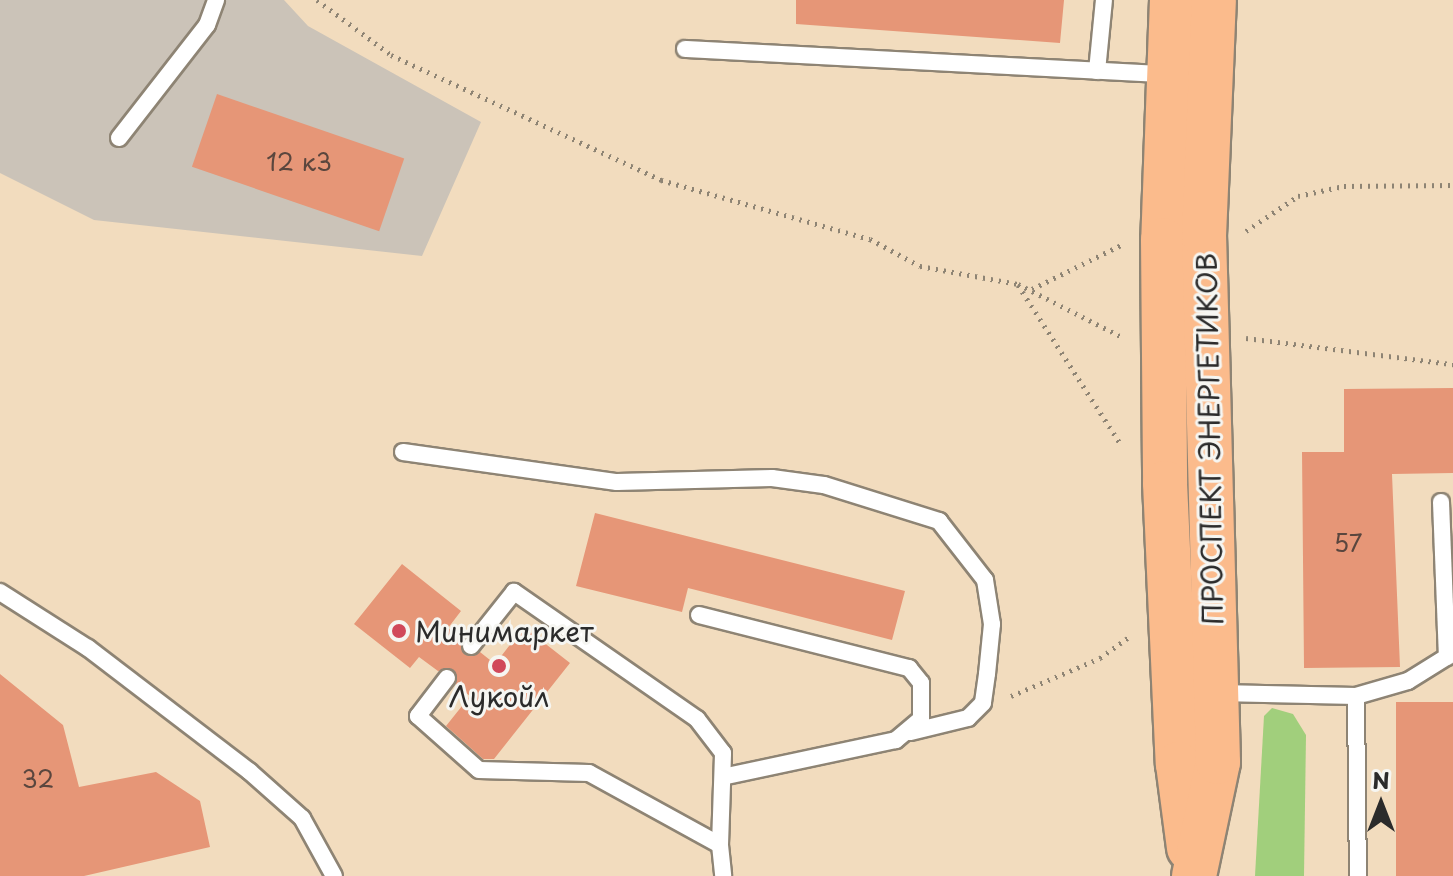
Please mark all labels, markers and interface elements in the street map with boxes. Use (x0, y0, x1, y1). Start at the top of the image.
house number: 12 к3 (266, 148, 332, 176)
street label: ПРОСПЕКТ ЭНЕРГЕТИКОВ (1189, 251, 1229, 627)
house number: 57 (1334, 529, 1362, 557)
place label: Минимаркет (415, 614, 594, 648)
marker: Минимаркет (390, 622, 408, 640)
marker: Лукойл (490, 657, 508, 675)
place label: Лукойл (449, 679, 549, 713)
text: N (1372, 763, 1390, 796)
north arrow (1341, 764, 1421, 844)
house number: 32 (22, 765, 54, 793)

